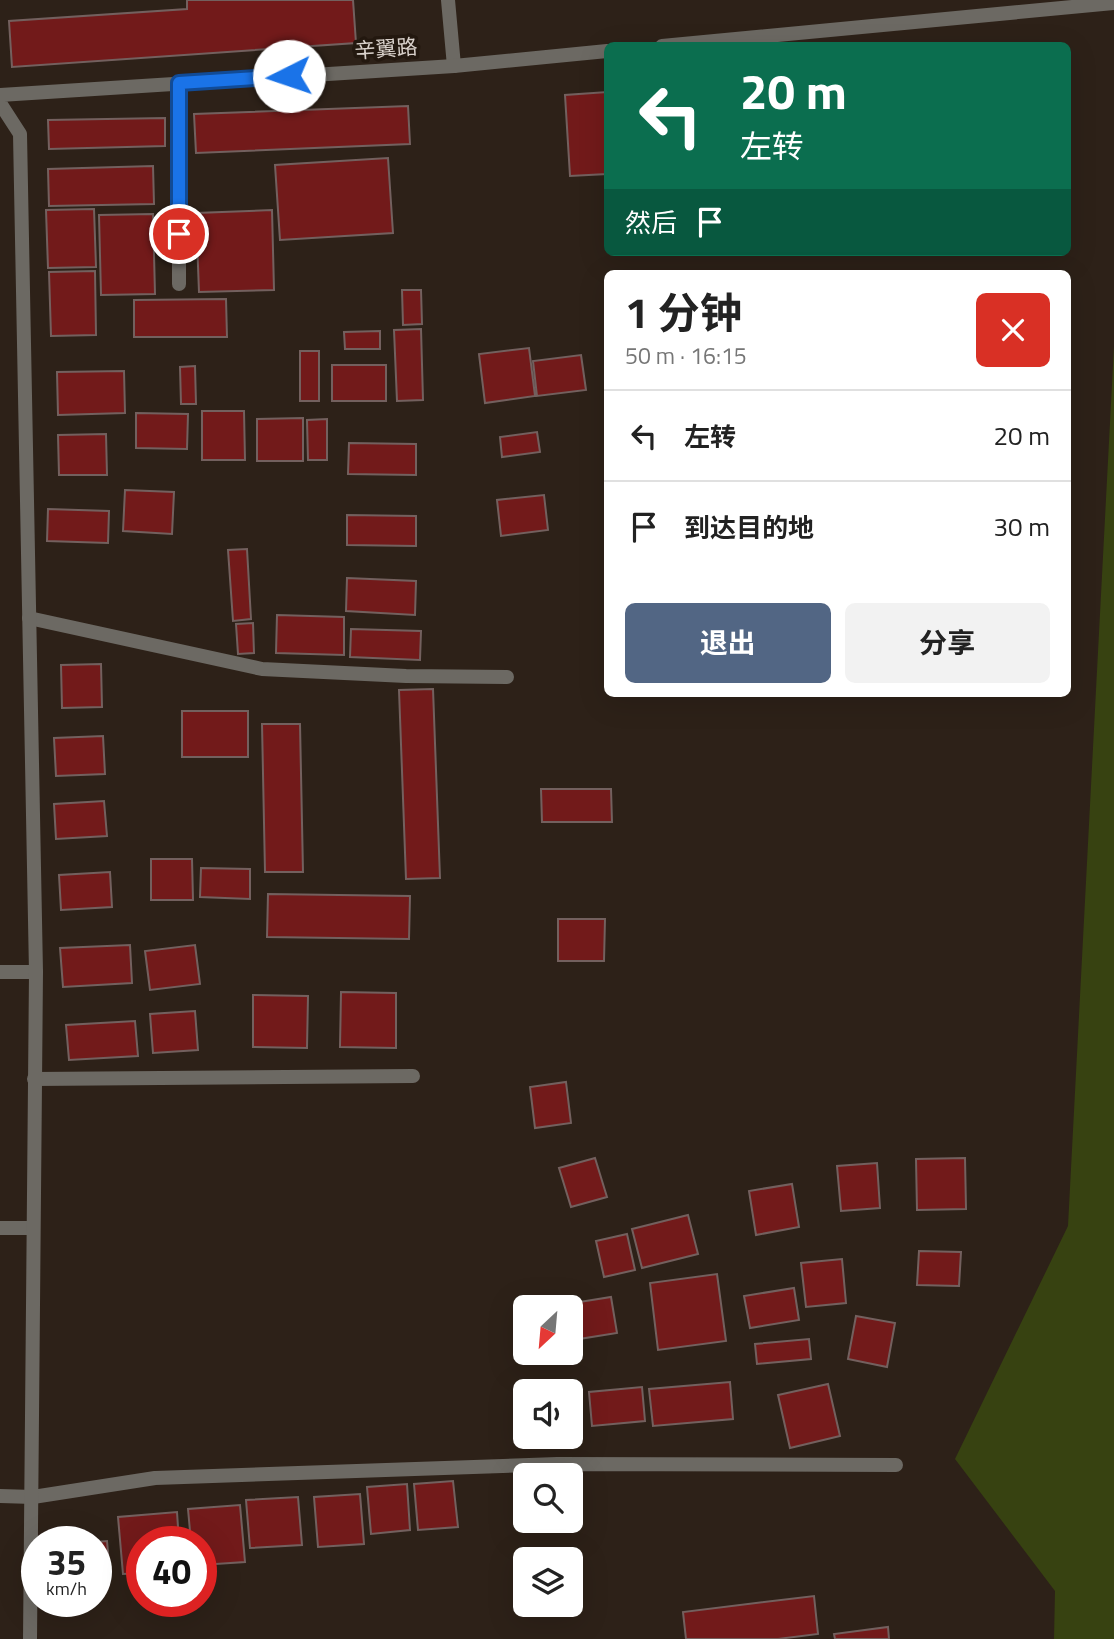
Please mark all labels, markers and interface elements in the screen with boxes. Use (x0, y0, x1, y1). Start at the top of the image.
street label: 辛翼路 (353, 30, 418, 66)
position arrow (252, 39, 326, 113)
text: 20 m (740, 53, 847, 128)
icon: left (625, 70, 716, 161)
text: 左转 (740, 122, 804, 170)
text: 然后 (625, 203, 677, 242)
icon: arrive (691, 203, 729, 241)
pin (149, 204, 209, 264)
icon: arrive (160, 215, 198, 253)
text: 1 分钟 (625, 280, 742, 344)
button: close (976, 293, 1050, 367)
text: 50 m · 16:15 (625, 338, 747, 373)
text: 20 m (993, 416, 1050, 455)
icon: left (625, 417, 663, 455)
text: 左转 (684, 417, 736, 456)
text: 30 m (993, 507, 1050, 546)
icon: arrive (625, 508, 663, 546)
text: 到达目的地 (684, 508, 814, 547)
button: 退出 (625, 603, 831, 683)
button: 分享 (845, 603, 1050, 683)
north arrow (513, 1295, 583, 1365)
map controls (513, 1295, 583, 1617)
button: sound (513, 1379, 583, 1449)
button: search (513, 1463, 583, 1533)
speed limit sign: 40 (126, 1526, 217, 1617)
text: 35 (47, 1535, 86, 1589)
button: layers (513, 1547, 583, 1617)
text: km/h (46, 1575, 87, 1602)

